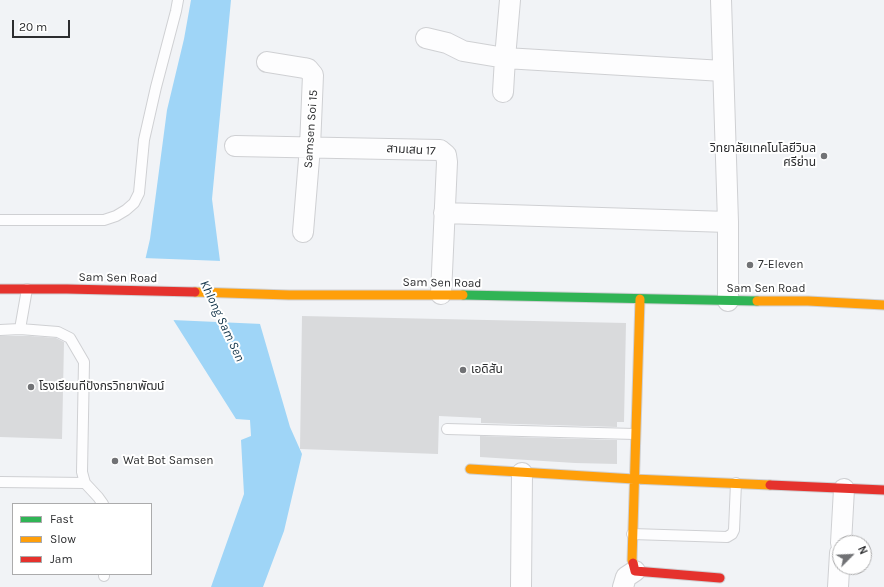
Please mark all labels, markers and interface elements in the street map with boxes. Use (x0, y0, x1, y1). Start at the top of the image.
scale bar (14, 12, 72, 38)
text: 20 m (19, 20, 47, 34)
street label: Samsen Soi 15 (301, 89, 321, 169)
street label: สามเสน 17 (386, 142, 436, 158)
place label: วิทยาลัยเทคโนโลยีวิมล ศรีย่าน (710, 142, 816, 170)
marker: วิทยาลัยเทคโนโลยีวิมล ศรีย่าน (819, 151, 829, 161)
place label: 7-Eleven (758, 258, 804, 272)
marker: 7-Eleven (745, 260, 755, 270)
street label: Sam Sen Road (78, 270, 158, 286)
street label: Sam Sen Road (402, 275, 482, 291)
water label: Khlong Sam Sen (196, 278, 248, 364)
street label: Sam Sen Road (726, 282, 806, 296)
place label: เอดิสัน (471, 363, 503, 377)
marker: เอดิสัน (458, 365, 468, 375)
place label: โรงเรียนทีปังกรวิทยาพัฒน์ (39, 380, 164, 394)
marker: โรงเรียนทีปังกรวิทยาพัฒน์ (26, 382, 36, 392)
place label: Wat Bot Samsen (123, 454, 213, 468)
marker: Wat Bot Samsen (110, 456, 120, 466)
legend (12, 503, 152, 575)
text: Fast (50, 512, 73, 526)
text: Slow (50, 532, 76, 546)
north arrow (832, 535, 872, 575)
text: N (855, 544, 870, 557)
text: Jam (50, 552, 73, 566)

